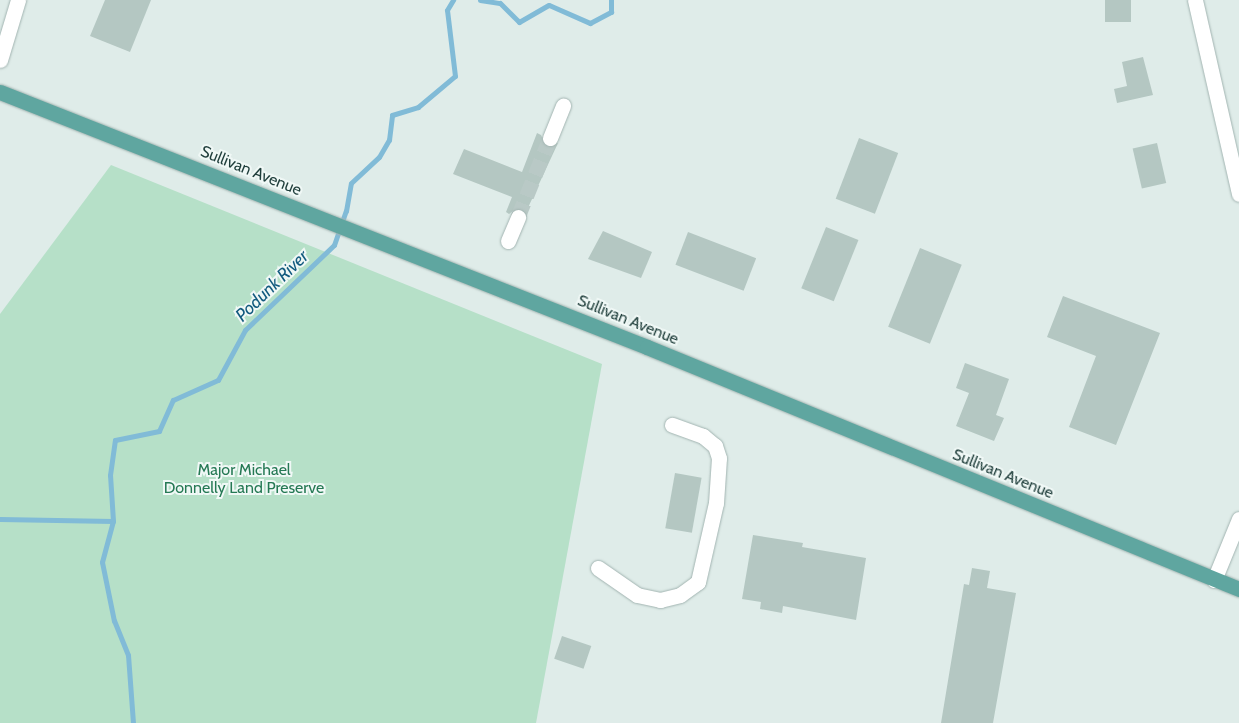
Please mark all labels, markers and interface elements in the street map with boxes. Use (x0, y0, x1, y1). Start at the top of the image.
street label: Sullivan Avenue (198, 142, 304, 200)
water label: Podunk River (231, 246, 313, 326)
street label: Sullivan Avenue (575, 291, 681, 349)
street label: Sullivan Avenue (950, 445, 1056, 503)
park label: Major Michael Donnelly Land Preserve (164, 460, 324, 498)

